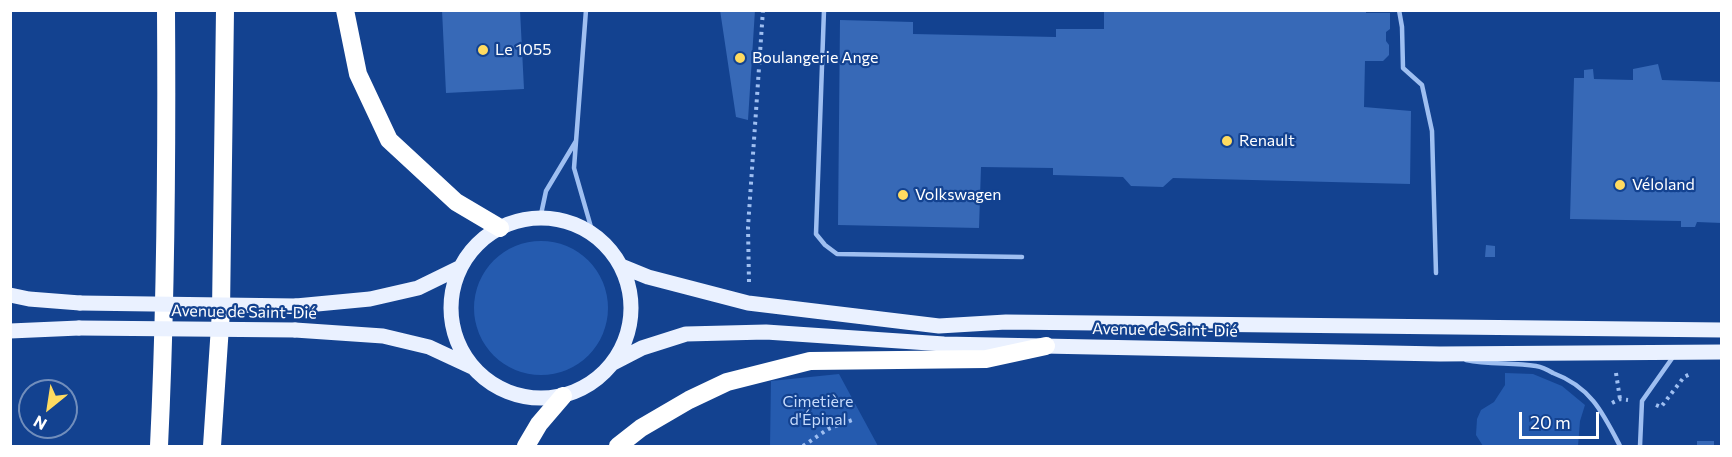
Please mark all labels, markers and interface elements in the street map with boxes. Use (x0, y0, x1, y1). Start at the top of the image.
place label: Le 1055 (495, 40, 551, 60)
marker: Le 1055 (476, 43, 490, 57)
place label: Boulangerie Ange (752, 48, 879, 68)
marker: Boulangerie Ange (733, 51, 747, 65)
place label: Renault (1239, 131, 1295, 151)
marker: Renault (1220, 134, 1234, 148)
place label: Véloland (1632, 175, 1695, 195)
marker: Véloland (1613, 178, 1627, 192)
place label: Volkswagen (915, 185, 1001, 205)
marker: Volkswagen (896, 188, 910, 202)
street label: Avenue de Saint-Dié (171, 301, 317, 323)
street label: Avenue de Saint-Dié (1092, 319, 1238, 341)
north arrow (18, 379, 78, 439)
park label: Cimetière d'Épinal (782, 392, 854, 430)
scale bar (1522, 400, 1602, 438)
text: 20 m (1530, 411, 1571, 433)
text: N (30, 412, 50, 435)

